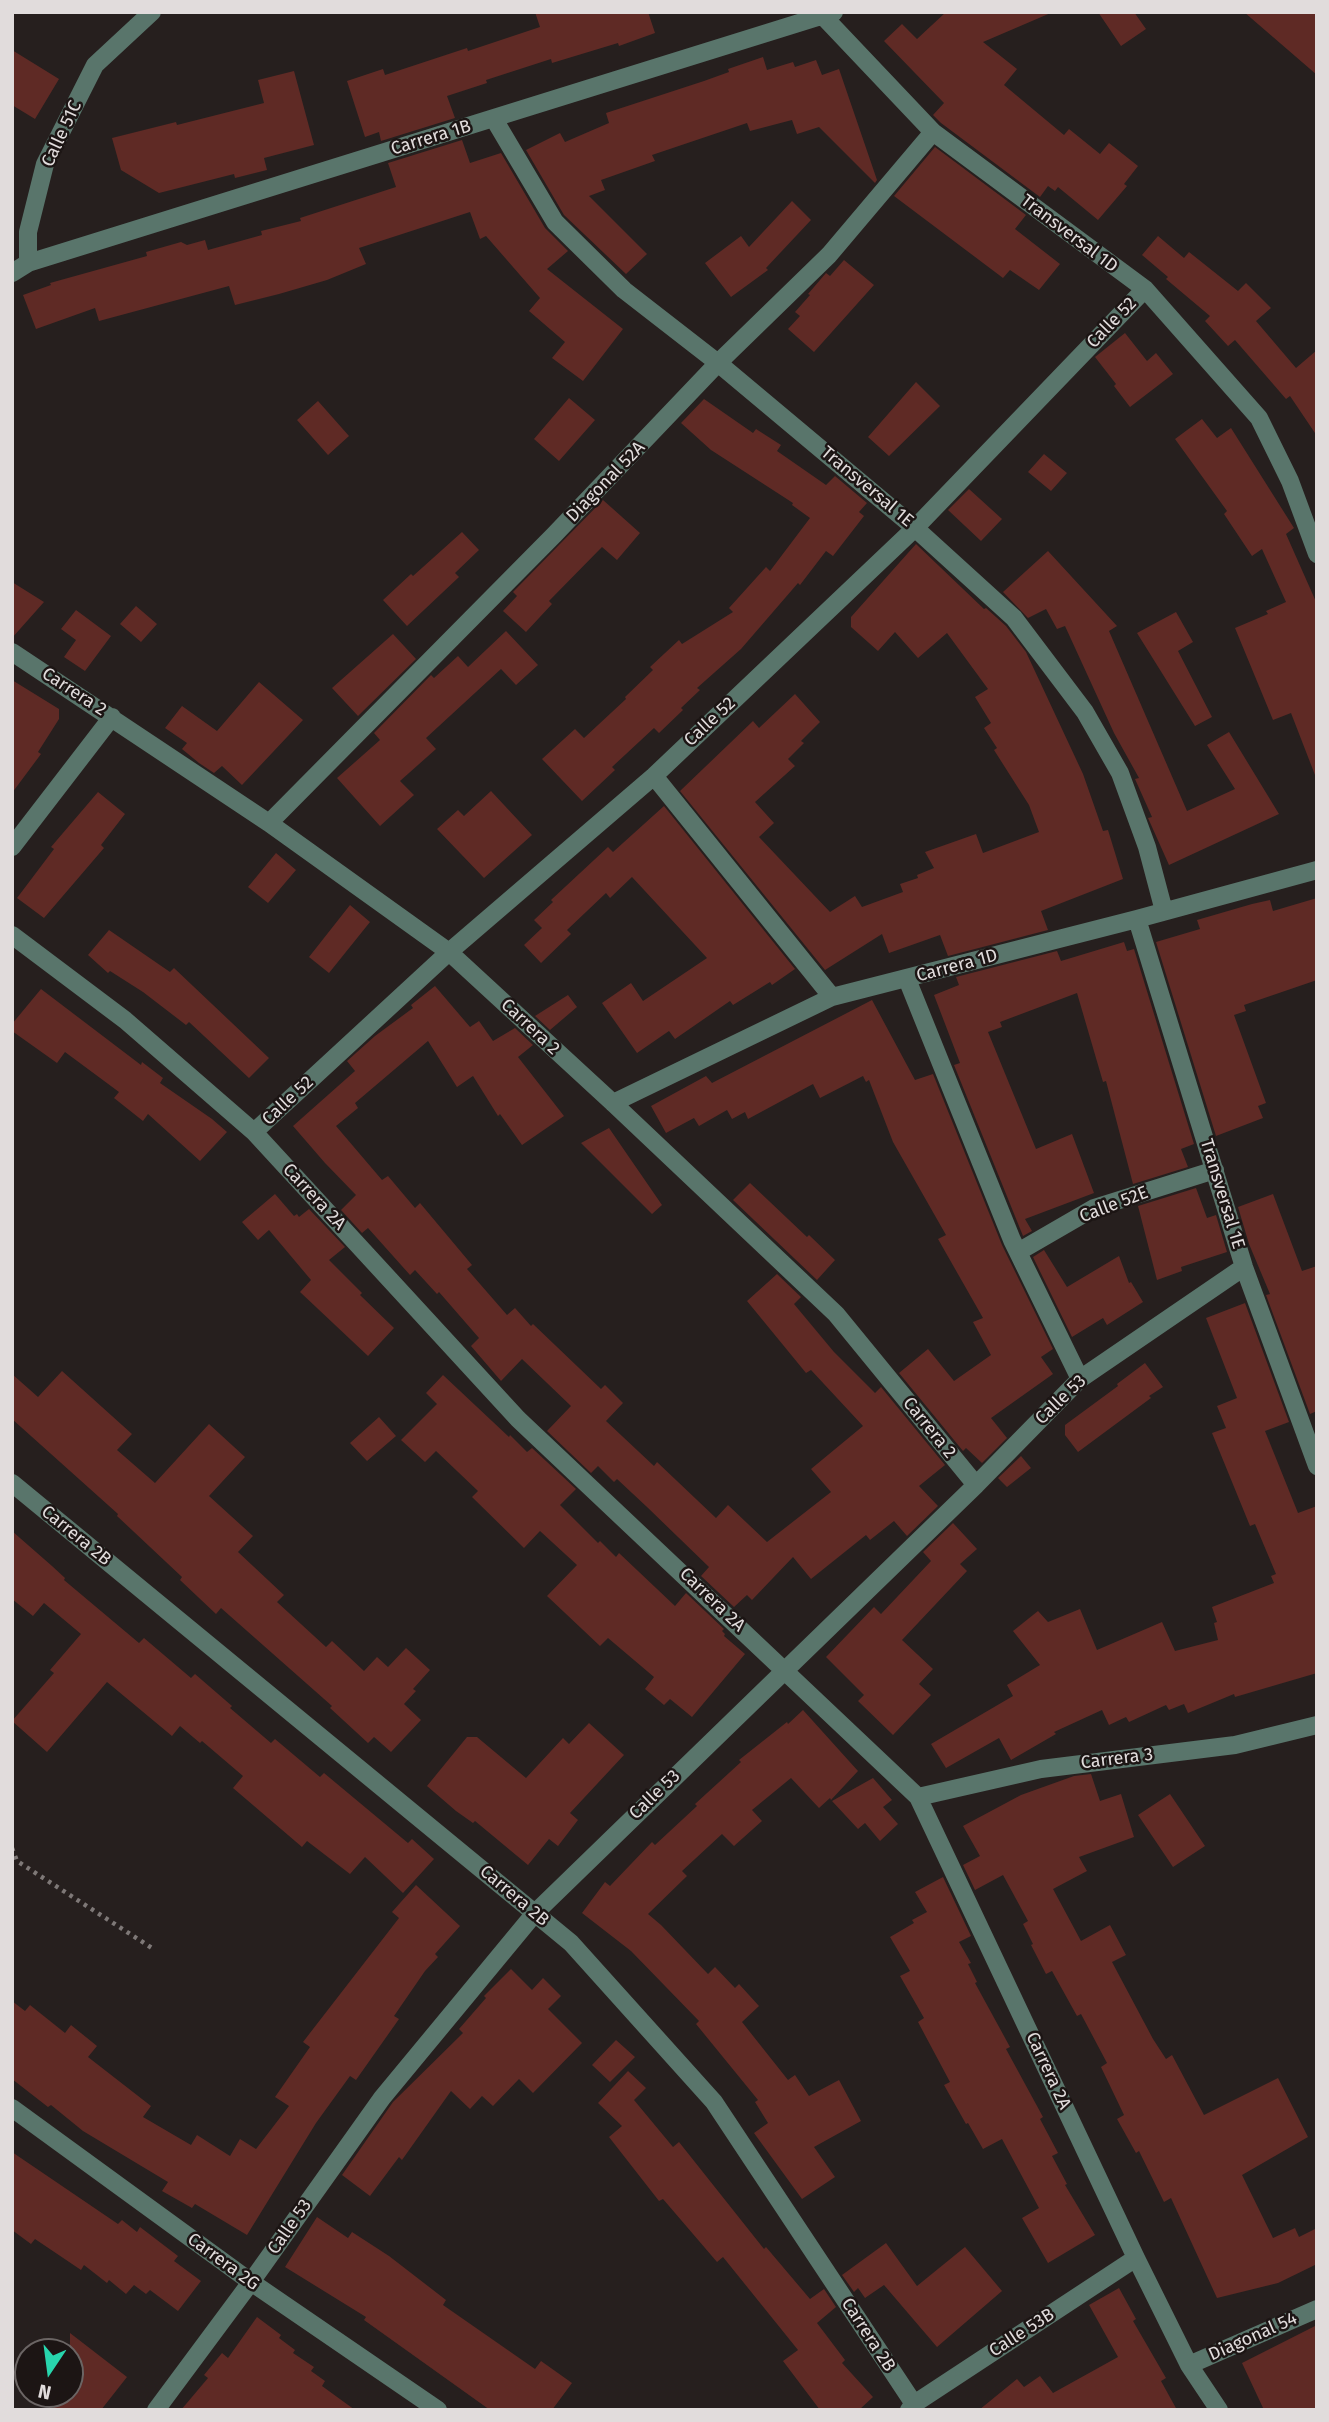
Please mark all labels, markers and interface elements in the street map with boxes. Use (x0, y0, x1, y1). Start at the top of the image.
street label: Calle 51C (37, 97, 87, 171)
street label: Carrera 1B (388, 116, 474, 160)
street label: Transversal 1D (1016, 190, 1122, 278)
street label: Calle 52 (1083, 293, 1141, 353)
street label: Diagonal 52A (562, 437, 650, 527)
street label: Transversal 1E (816, 442, 918, 532)
street label: Carrera 2 (38, 663, 110, 721)
street label: Calle 52 (680, 693, 740, 751)
street label: Carrera 1D (914, 945, 1000, 987)
street label: Carrera 2 (496, 994, 564, 1060)
street label: Calle 52 (258, 1072, 318, 1130)
street label: Transversal 1E (1195, 1136, 1249, 1252)
street label: Carrera 2A (278, 1159, 350, 1235)
street label: Calle 52E (1077, 1182, 1151, 1228)
street label: Calle 53 (1031, 1371, 1091, 1429)
street label: Carrera 2 (898, 1393, 960, 1463)
street label: Carrera 2B (37, 1501, 115, 1571)
street label: Carrera 2A (675, 1563, 749, 1637)
street label: Carrera 3 (1080, 1744, 1154, 1774)
street label: Calle 53 (625, 1766, 685, 1824)
street label: Carrera 2B (475, 1861, 553, 1931)
street label: Carrera 2A (1021, 2029, 1075, 2113)
street label: Calle 53 (263, 2195, 317, 2259)
street label: Carrera 2G (183, 2229, 263, 2295)
street label: Carrera 2B (836, 2294, 900, 2376)
street label: Calle 53B (985, 2304, 1059, 2362)
street label: Diagonal 54 (1205, 2308, 1301, 2366)
north arrow (14, 2338, 84, 2408)
text: N (36, 2379, 53, 2405)

